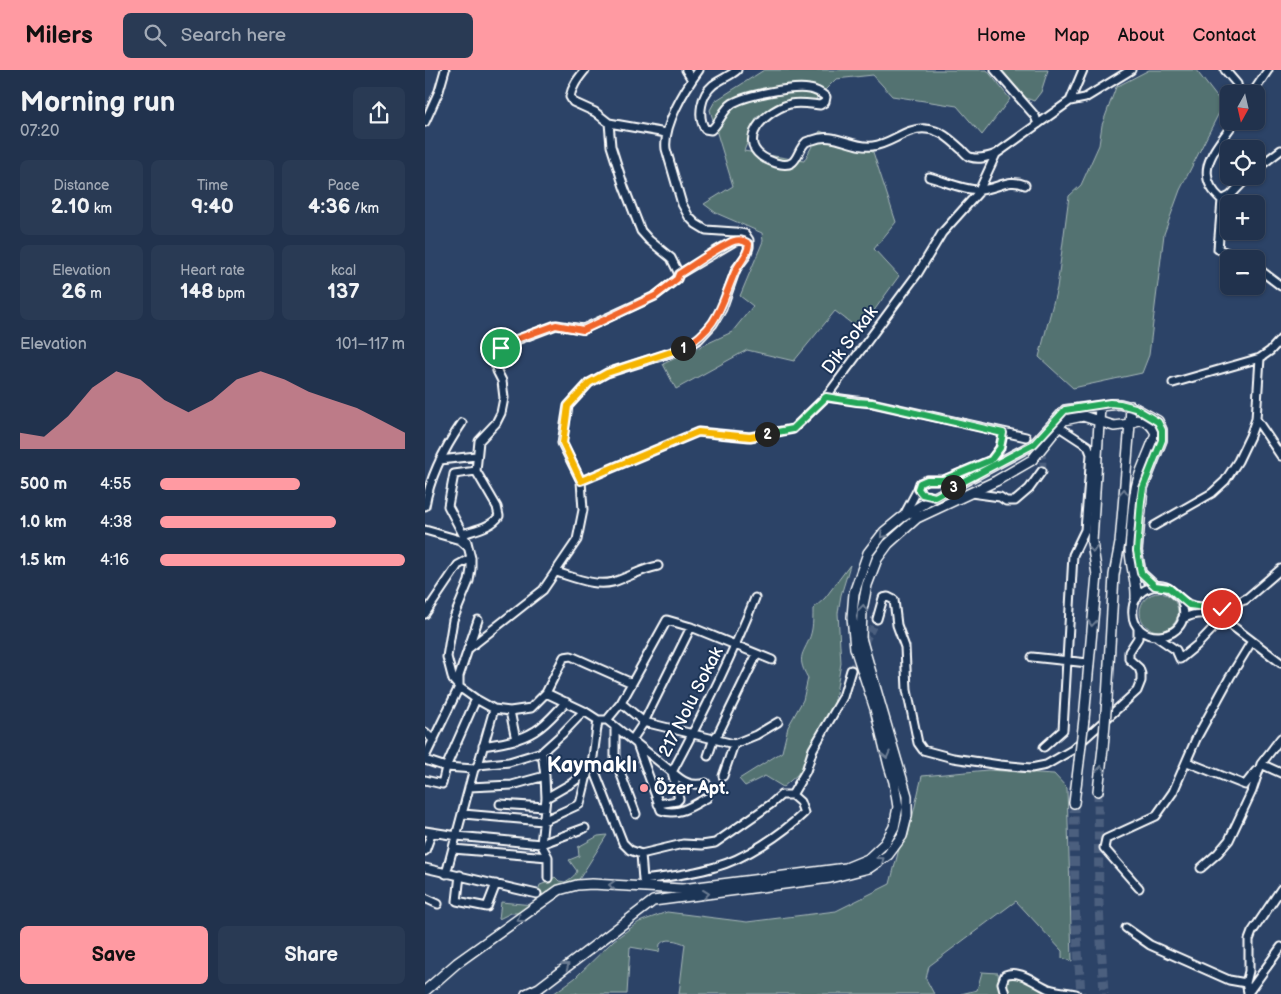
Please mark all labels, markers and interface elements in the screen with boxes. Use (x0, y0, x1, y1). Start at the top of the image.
search box (123, 13, 473, 58)
text: Milers (25, 21, 93, 50)
icon: search (141, 21, 169, 49)
text: Search here (181, 24, 286, 47)
text: Home (977, 25, 1026, 46)
text: Map (1054, 25, 1090, 46)
text: About (1118, 25, 1165, 46)
text: Contact (1193, 25, 1256, 46)
north arrow (1220, 85, 1265, 130)
map controls (1220, 85, 1265, 295)
text: Morning run (20, 86, 175, 119)
button: share (353, 87, 405, 139)
text: 07:20 (20, 122, 59, 141)
button: locate (1220, 140, 1265, 185)
text: Distance (54, 177, 109, 194)
text: Time (197, 177, 228, 194)
text: Pace (328, 177, 359, 194)
text: 2.10 (51, 194, 90, 219)
text: 9:40 (191, 194, 234, 219)
text: 4:36 (308, 194, 350, 219)
button: + (1220, 195, 1265, 240)
text: km (90, 200, 112, 217)
text: /km (350, 200, 379, 217)
button: − (1220, 250, 1265, 295)
text: Elevation (52, 262, 111, 279)
text: Heart rate (180, 262, 245, 279)
text: kcal (331, 262, 356, 279)
text: 26 (61, 279, 86, 304)
text: 148 (180, 279, 214, 304)
text: 137 (327, 279, 360, 304)
text: m (86, 285, 102, 302)
text: bpm (214, 285, 245, 302)
street label: Dik Sokak (818, 302, 882, 378)
pin (480, 327, 522, 369)
icon: arrive (487, 334, 515, 362)
text: Elevation (20, 335, 87, 354)
text: 101–117 m (336, 335, 405, 354)
pin: 1 (671, 336, 695, 360)
text: 1 (681, 340, 686, 357)
pin: 2 (755, 422, 779, 446)
text: 2 (763, 426, 772, 443)
pin: 3 (941, 474, 965, 500)
text: 500 m (20, 475, 67, 494)
text: 4:55 (100, 475, 131, 494)
text: 3 (949, 479, 958, 496)
one-way arrow (1119, 488, 1130, 496)
text: 1.0 km (20, 513, 67, 532)
text: 4:38 (100, 513, 132, 532)
one-way arrow (880, 529, 889, 538)
one-way arrow (1088, 545, 1099, 553)
text: 1.5 km (20, 551, 66, 570)
text: 4:16 (100, 551, 129, 570)
pin (1201, 588, 1243, 630)
icon: check (1208, 595, 1236, 623)
one-way arrow (857, 603, 868, 611)
one-way arrow (1087, 620, 1098, 628)
street label: 217 Nolu Sokak (654, 643, 728, 761)
one-way arrow (880, 750, 891, 759)
district label: Kaymaklı (547, 752, 637, 779)
one-way arrow (1095, 765, 1106, 773)
place label: Özer Apt. (654, 777, 729, 799)
marker: Özer Apt. (638, 782, 650, 794)
one-way arrow (875, 857, 885, 866)
one-way arrow (607, 879, 615, 890)
one-way arrow (702, 889, 710, 900)
one-way arrow (516, 913, 525, 922)
button: Save (20, 926, 208, 984)
button: Share (218, 926, 405, 984)
one-way arrow (560, 964, 569, 972)

